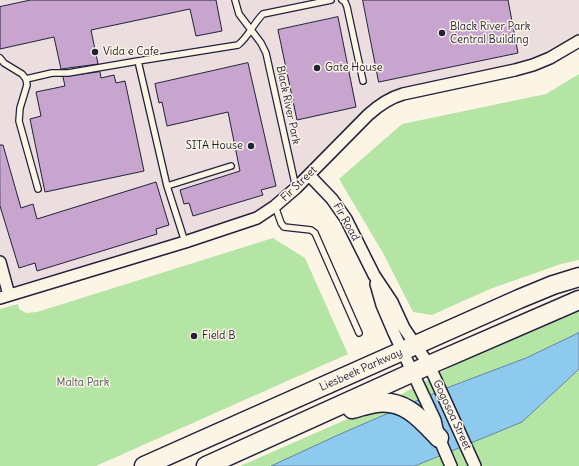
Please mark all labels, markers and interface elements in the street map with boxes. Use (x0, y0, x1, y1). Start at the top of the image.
place label: Black River Park Central Building (450, 20, 530, 46)
marker: Black River Park Central Building (437, 28, 447, 38)
place label: Vida e Cafe (103, 45, 159, 59)
marker: Vida e Cafe (90, 47, 100, 57)
place label: Gate House (325, 61, 383, 75)
marker: Gate House (312, 63, 322, 73)
street label: Black River Park (273, 64, 303, 146)
place label: SITA House (186, 139, 243, 153)
marker: SITA House (246, 141, 256, 151)
street label: Fir Street (278, 164, 320, 204)
street label: Fir Road (330, 201, 362, 243)
place label: Field B (202, 329, 235, 343)
marker: Field B (189, 331, 199, 341)
street label: Liesbeek Parkway (317, 346, 405, 394)
park label: Malta Park (57, 376, 109, 390)
street label: Gogosoa Street (430, 378, 474, 452)

